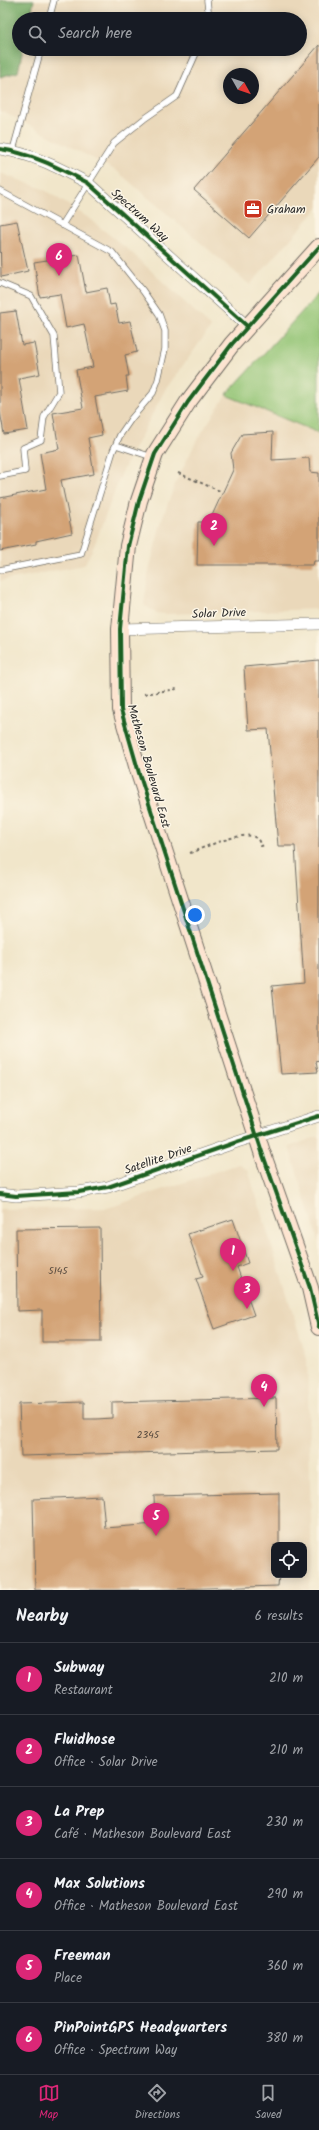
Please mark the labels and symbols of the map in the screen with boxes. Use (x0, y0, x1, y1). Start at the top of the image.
north arrow (223, 68, 259, 104)
street label: Spectrum Way (106, 184, 173, 247)
office icon: Graham (242, 198, 264, 220)
place label: Graham (267, 200, 306, 219)
pin: 6 (46, 243, 72, 276)
pin: 2 (201, 513, 227, 546)
street label: Solar Drive (192, 603, 247, 624)
street label: Matheson Boulevard East (122, 702, 175, 831)
your location (185, 905, 205, 925)
street label: Satellite Drive (122, 1139, 195, 1180)
pin: 1 (220, 1238, 246, 1271)
house number: 5145 (48, 1263, 68, 1279)
pin: 3 (234, 1276, 260, 1309)
pin: 4 (251, 1374, 277, 1407)
house number: 2345 (137, 1427, 160, 1443)
pin: 5 (143, 1503, 169, 1536)

